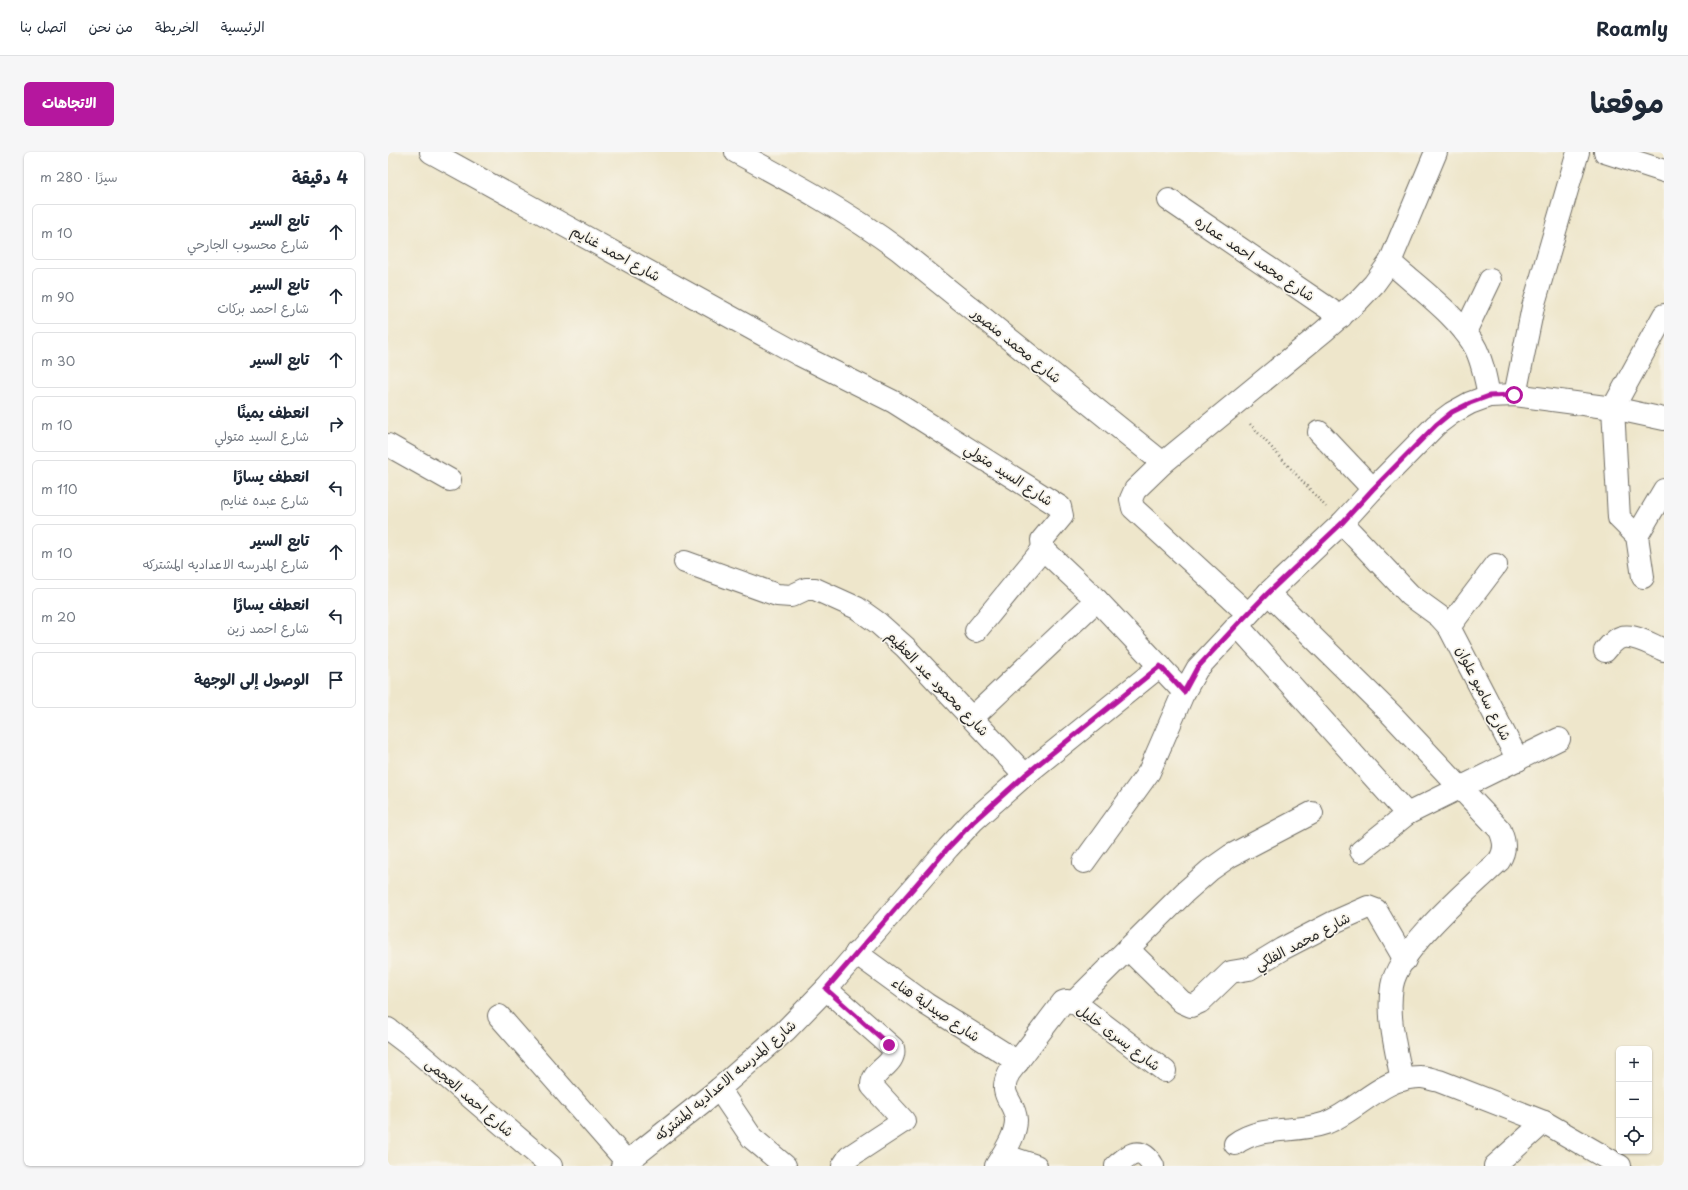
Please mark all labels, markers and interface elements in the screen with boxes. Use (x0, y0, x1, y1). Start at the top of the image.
text: Roamly (1596, 14, 1668, 42)
text: اتصل بنا (20, 16, 66, 37)
text: من نحن (88, 16, 133, 37)
text: الخريطة (155, 16, 199, 37)
text: الرئيسية (221, 16, 265, 37)
text: موقعنا (1590, 80, 1664, 123)
button: الاتجاهات (24, 82, 114, 126)
text: 4 دقيقة (292, 164, 348, 190)
text: سيرًا · 280 m (40, 167, 118, 186)
text: تابع السير (251, 208, 309, 231)
street label: شارع محمد احمد عماره (1191, 210, 1319, 306)
street label: شارع احمد غنايم (567, 220, 664, 287)
icon: ahead (325, 221, 347, 243)
text: 10 m (41, 223, 72, 242)
text: شارع محسوب الجارحي (187, 234, 309, 253)
text: تابع السير (251, 272, 309, 295)
icon: ahead (325, 285, 347, 307)
text: 90 m (41, 287, 74, 306)
text: شارع احمد بركات (217, 298, 309, 317)
street label: شارع محمد منصور (967, 302, 1066, 388)
text: تابع السير (251, 347, 309, 370)
icon: ahead (325, 349, 347, 371)
text: 30 m (41, 351, 75, 370)
route start (1505, 386, 1523, 404)
text: انعطف يمينًا (237, 400, 309, 423)
icon: right (325, 413, 347, 435)
text: 10 m (41, 415, 72, 434)
text: شارع السيد متولي (214, 426, 309, 445)
street label: شارع السيد متولي (959, 437, 1057, 513)
text: انعطف يسارًا (233, 464, 309, 487)
icon: left (325, 477, 347, 499)
text: 110 m (41, 479, 77, 498)
text: شارع عبده غنايم (220, 490, 309, 509)
text: تابع السير (251, 528, 309, 551)
icon: ahead (325, 541, 347, 563)
text: 10 m (41, 543, 72, 562)
text: شارع المدرسه الاعداديه المشتركه (143, 554, 309, 573)
text: انعطف يسارًا (233, 592, 309, 615)
icon: left (325, 605, 347, 627)
text: 20 m (41, 607, 76, 626)
text: شارع احمد زين (227, 618, 309, 637)
street label: شارع محمود عبد العظيم (881, 625, 994, 741)
street label: شارع سامبو علوان (1451, 642, 1517, 744)
text: الوصول إلى الوجهة (194, 667, 309, 690)
icon: arrive (325, 669, 347, 691)
street label: شارع محمد الفلكي (1250, 907, 1355, 978)
street label: شارع صيدلية هناء (888, 972, 984, 1046)
street label: شارع يسرى خليل (1073, 999, 1165, 1075)
street label: شارع المدرسه الاعداديه المشتركه (650, 1014, 800, 1146)
route end (880, 1036, 898, 1054)
map controls (1616, 1046, 1652, 1154)
button: + (1616, 1046, 1652, 1082)
street label: شارع احمد العجمى (421, 1053, 519, 1141)
button: − (1616, 1082, 1652, 1118)
button: locate (1616, 1118, 1652, 1154)

